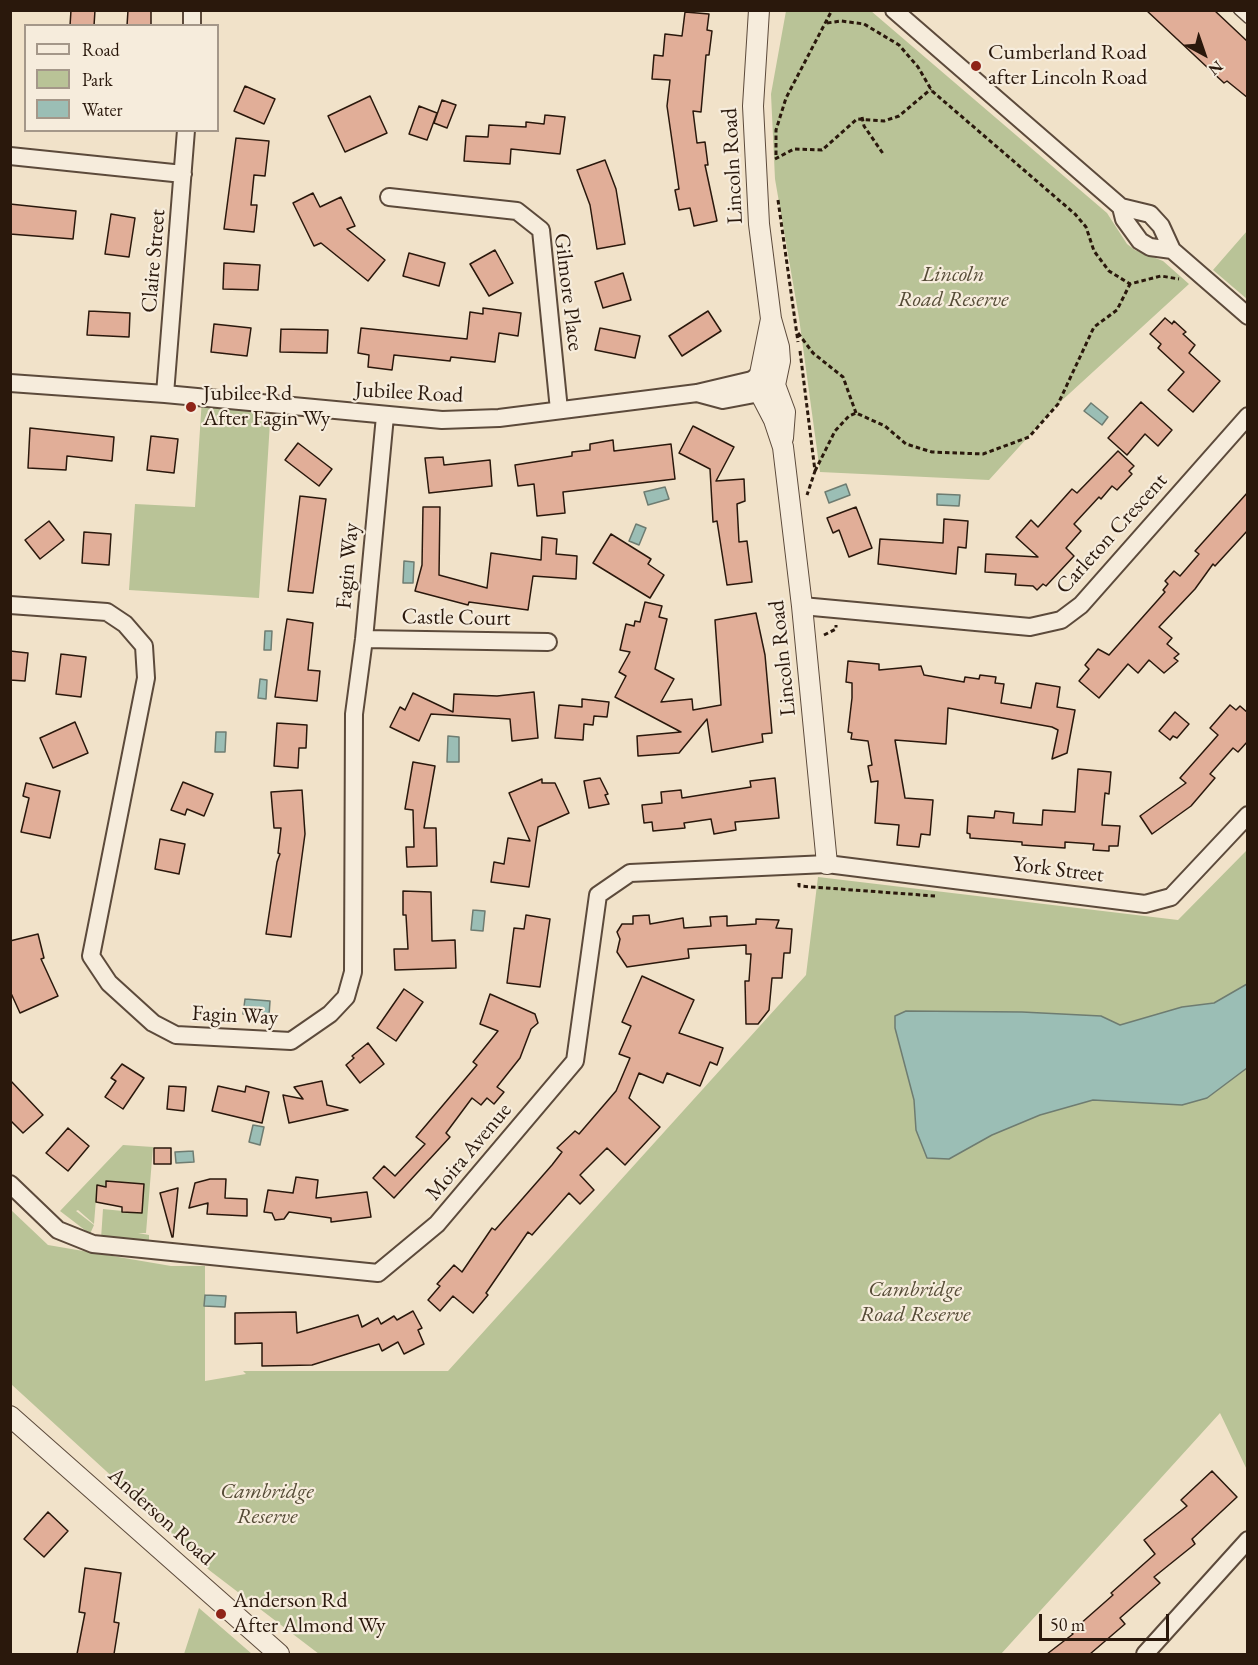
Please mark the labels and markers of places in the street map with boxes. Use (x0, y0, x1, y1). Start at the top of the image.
place label: Cumberland Road after Lincoln Road (988, 40, 1147, 92)
marker: Cumberland Road after Lincoln Road (969, 59, 983, 73)
place label: Jubilee Rd After Fagin Wy (203, 381, 330, 433)
marker: Jubilee Rd After Fagin Wy (184, 400, 198, 414)
place label: Anderson Rd After Almond Wy (233, 1588, 386, 1640)
marker: Anderson Rd After Almond Wy (214, 1607, 228, 1621)

